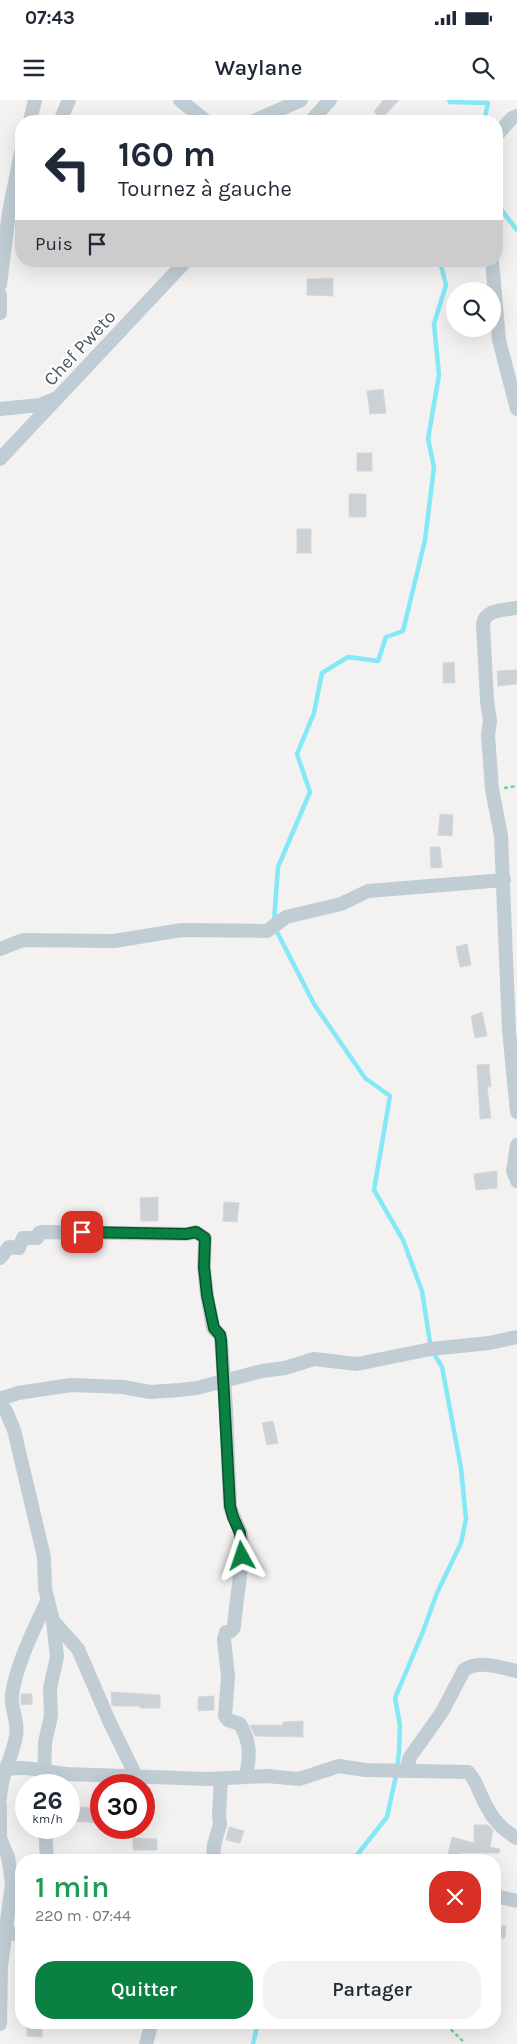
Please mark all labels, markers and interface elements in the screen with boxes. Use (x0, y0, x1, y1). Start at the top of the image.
text: 07:43 (25, 7, 75, 29)
icon: menu (20, 54, 48, 82)
icon: search (469, 54, 497, 82)
text: Waylane (215, 55, 302, 81)
text: 160 m (118, 134, 216, 175)
icon: left (35, 135, 100, 200)
text: Tournez à gauche (118, 176, 292, 202)
icon: arrive (83, 230, 111, 258)
text: Puis (35, 233, 73, 255)
map controls (446, 282, 501, 337)
button: search (446, 282, 501, 337)
street label: Chef Pweto (39, 306, 121, 390)
pin (61, 1211, 103, 1253)
icon: arrive (68, 1218, 96, 1246)
position arrow (215, 1529, 267, 1581)
speed limit sign: 30 (90, 1774, 155, 1839)
text: 26 (32, 1786, 63, 1815)
text: km/h (32, 1812, 63, 1826)
text: 1 min (35, 1869, 109, 1905)
button: close (429, 1871, 481, 1923)
text: 220 m · 07:44 (35, 1906, 131, 1925)
button: Quitter (35, 1961, 253, 2019)
button: Partager (263, 1961, 481, 2019)

